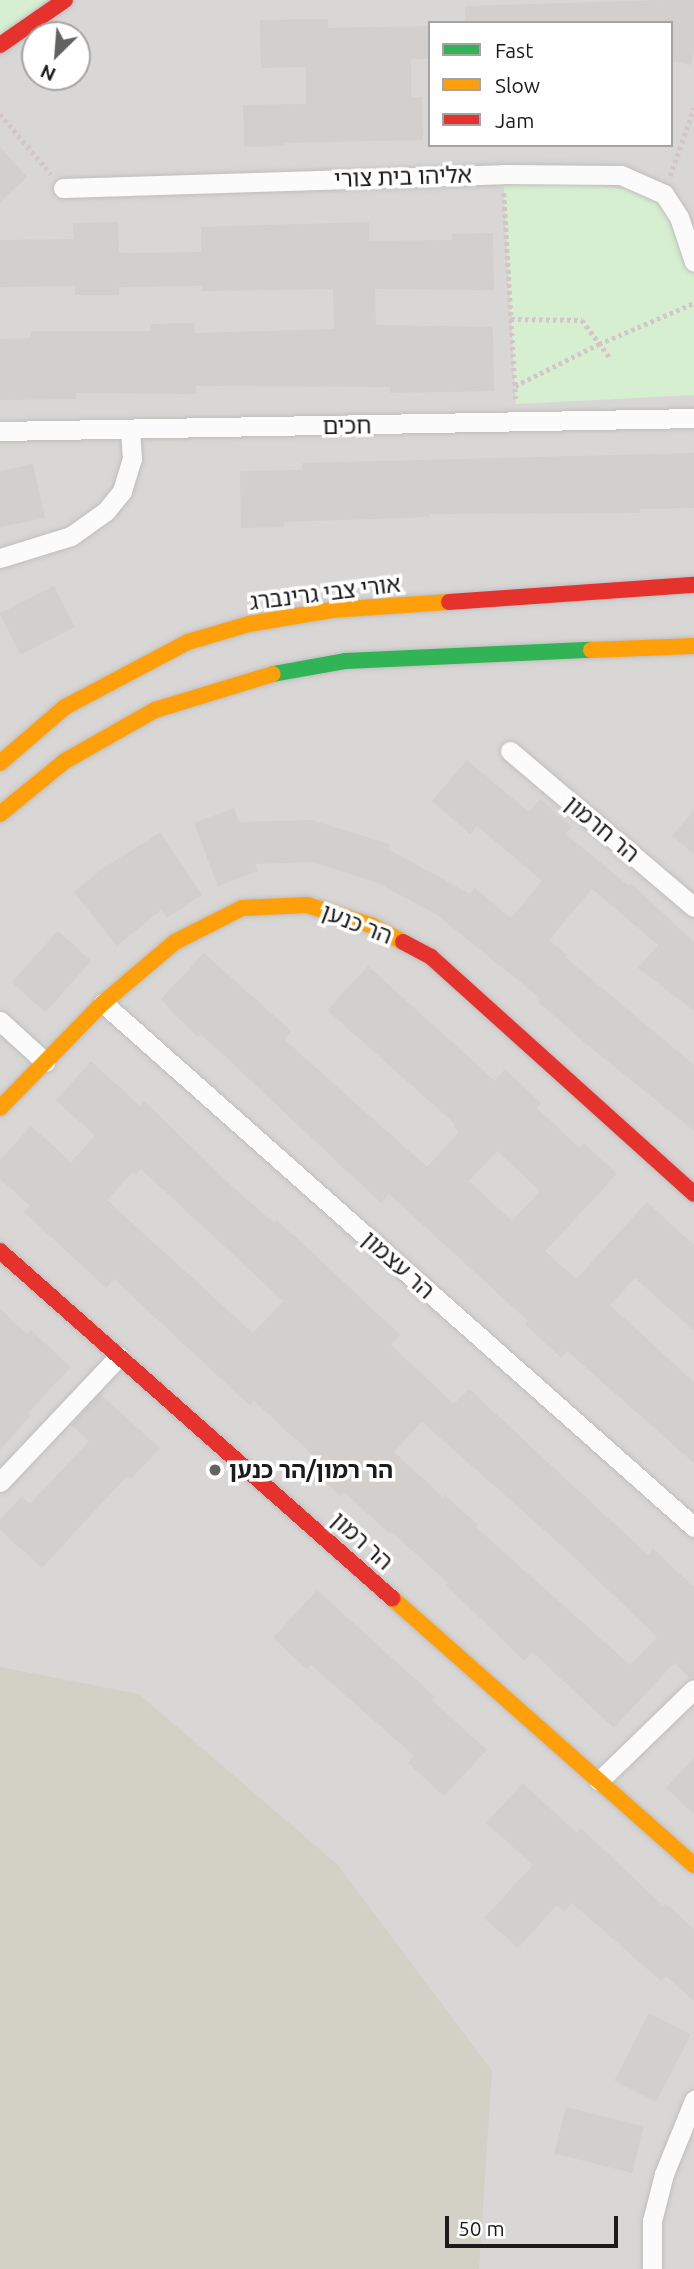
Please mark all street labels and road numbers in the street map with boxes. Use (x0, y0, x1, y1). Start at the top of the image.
street label: אליהו בית צורי (334, 161, 472, 193)
street label: חכים (322, 412, 372, 440)
street label: אורי צבי גרינברג (248, 570, 402, 616)
street label: הר חרמון (559, 790, 645, 868)
street label: הר כנען (318, 898, 396, 950)
street label: הר עצמון (356, 1225, 440, 1305)
street label: הר רמון (326, 1506, 398, 1576)

